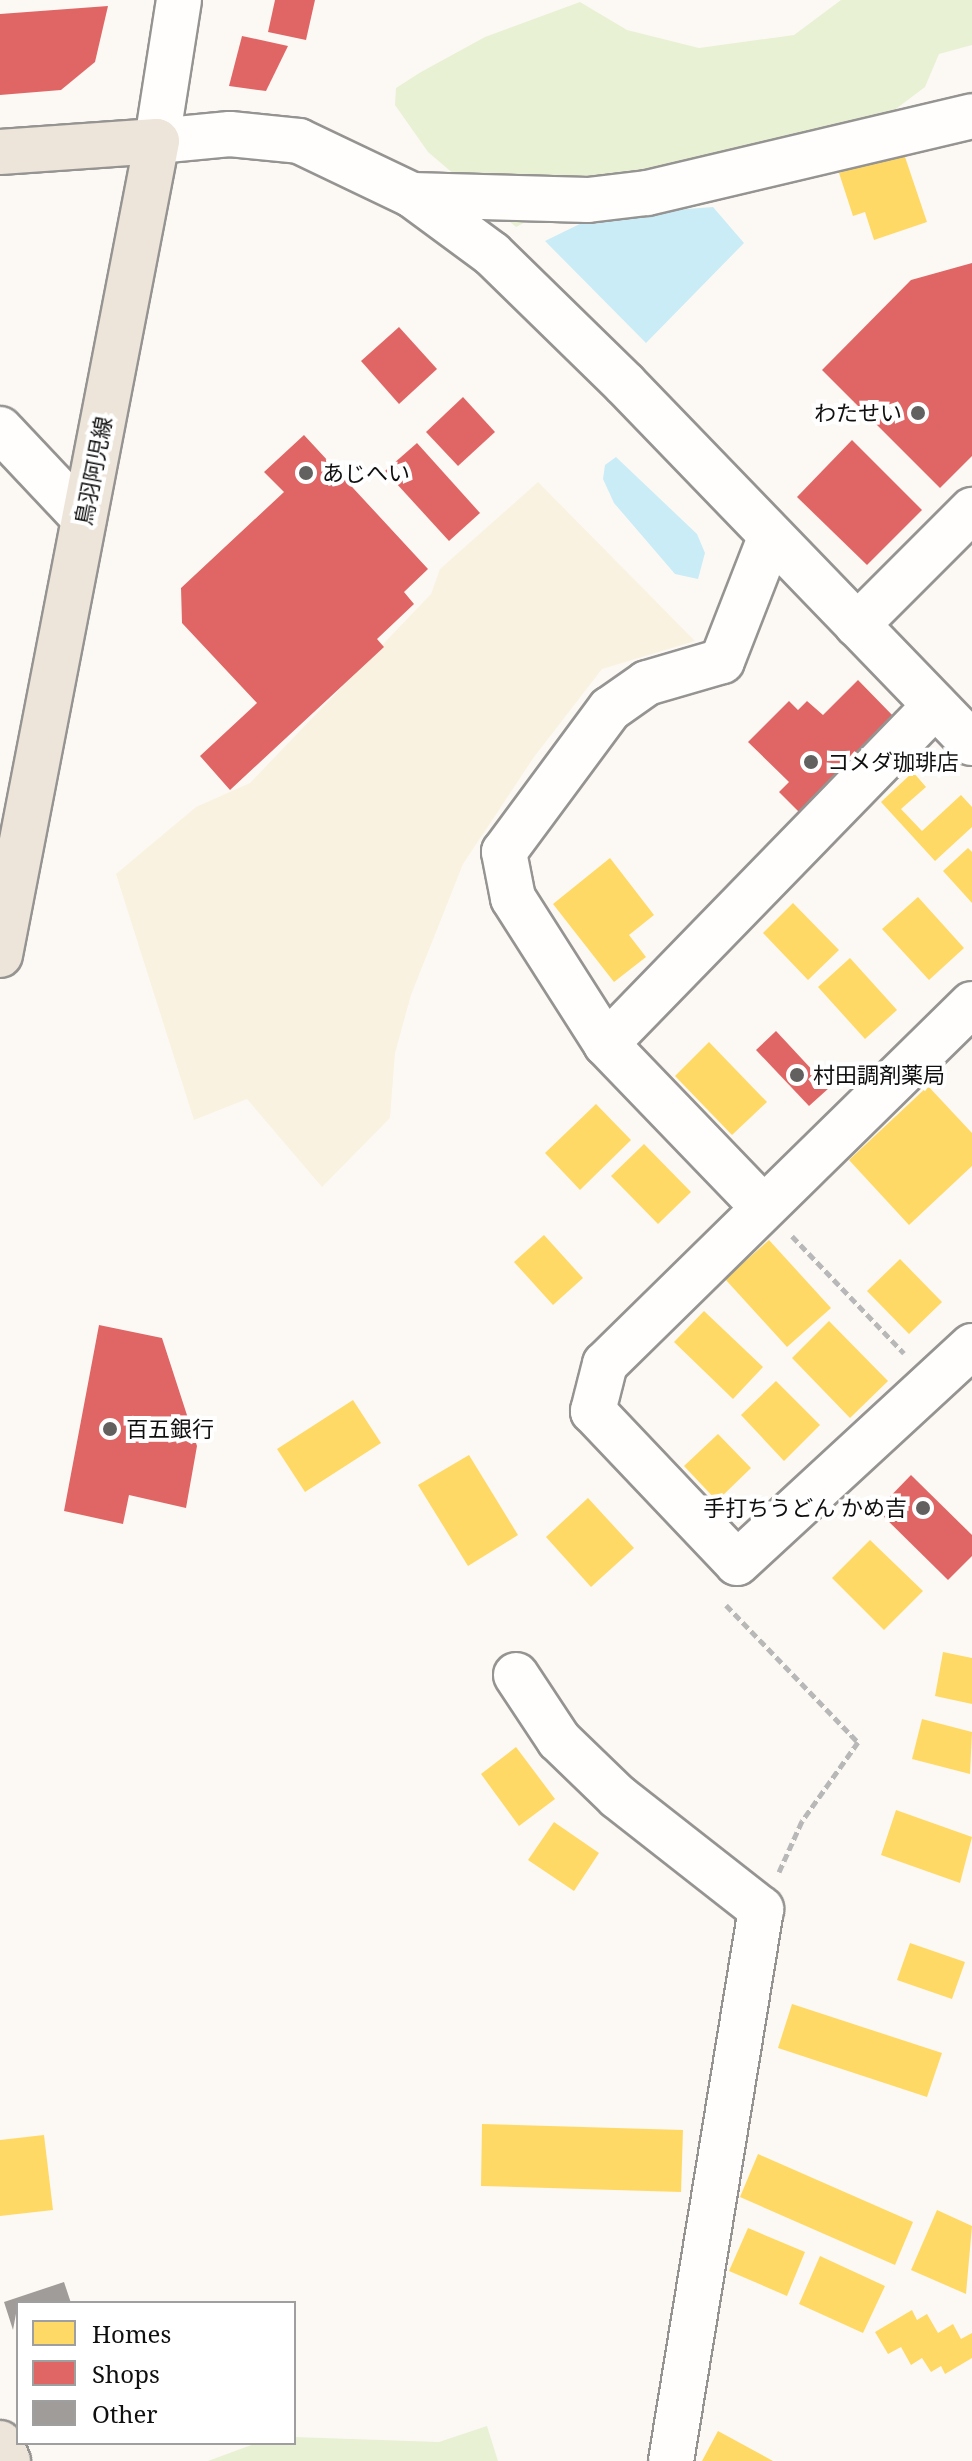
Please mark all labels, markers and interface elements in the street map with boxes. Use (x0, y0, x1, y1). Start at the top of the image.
place label: わたせい (814, 400, 902, 426)
marker: わたせい (909, 404, 927, 422)
street label: 鳥羽阿児線 (70, 414, 116, 528)
place label: あじへい (322, 460, 410, 486)
marker: あじへい (297, 464, 315, 482)
place label: コメダ珈琲店 (827, 749, 959, 775)
marker: コメダ珈琲店 (802, 753, 820, 771)
place label: 村田調剤薬局 (813, 1062, 945, 1088)
marker: 村田調剤薬局 (788, 1066, 806, 1084)
place label: 百五銀行 (126, 1416, 214, 1442)
marker: 百五銀行 (101, 1420, 119, 1438)
place label: 手打ちうどん かめ吉 (703, 1495, 907, 1521)
marker: 手打ちうどん かめ吉 (914, 1499, 932, 1517)
legend (16, 2301, 296, 2445)
text: Homes (92, 2317, 171, 2350)
text: Shops (92, 2357, 160, 2390)
text: Other (92, 2397, 158, 2430)

